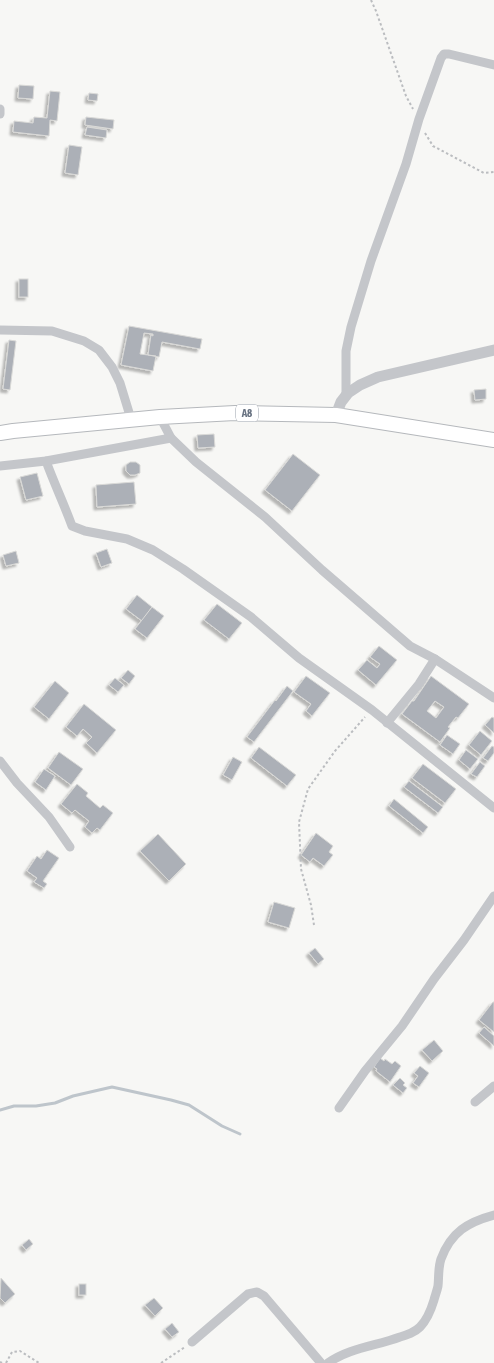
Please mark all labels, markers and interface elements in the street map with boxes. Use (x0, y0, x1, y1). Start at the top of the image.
road number: A8 (236, 404, 258, 422)

